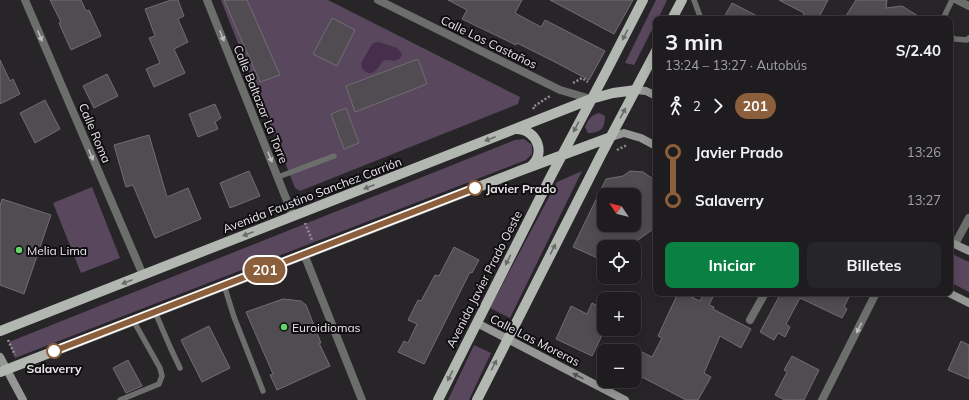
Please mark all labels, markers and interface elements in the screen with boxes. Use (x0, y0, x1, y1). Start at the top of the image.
street label: Calle Los Castaños (438, 12, 540, 72)
text: 3 min (665, 28, 723, 56)
one-way arrow (622, 29, 628, 40)
one-way arrow (37, 30, 43, 41)
one-way arrow (219, 31, 225, 43)
text: S/2.40 (896, 41, 941, 60)
street label: Calle Baltazar La Torre (230, 43, 292, 165)
text: 13:24 – 13:27 · Autobús (665, 57, 807, 73)
icon: walk (665, 95, 687, 117)
icon: forward (707, 95, 729, 117)
text: 201 (743, 97, 768, 115)
text: 2 (693, 98, 701, 114)
street label: Calle Roma (76, 101, 114, 165)
one-way arrow (620, 108, 627, 119)
one-way arrow (573, 121, 580, 133)
one-way arrow (484, 136, 495, 142)
text: Javier Prado (695, 143, 783, 162)
text: 13:26 (907, 144, 941, 160)
one-way arrow (89, 150, 95, 162)
one-way arrow (267, 152, 273, 164)
street label: Avenida Faustino Sanchez Carrión (220, 154, 404, 236)
marker: Javier Prado (467, 180, 483, 196)
place label: Javier Prado (486, 181, 556, 196)
one-way arrow (362, 184, 374, 190)
north arrow (597, 188, 641, 232)
map controls (597, 188, 641, 388)
text: Salaverry (695, 191, 764, 210)
text: 13:27 (907, 192, 941, 208)
street label: Avenida Javier Prado Oeste (443, 208, 525, 350)
one-way arrow (242, 231, 253, 237)
button: locate (597, 240, 641, 284)
button: Iniciar (665, 242, 799, 288)
button: Billetes (807, 242, 941, 288)
place label: Melia Lima (27, 243, 87, 258)
one-way arrow (550, 243, 556, 255)
marker: Melia Lima (14, 245, 24, 255)
one-way arrow (505, 255, 512, 266)
line badge: 201 (242, 257, 288, 283)
text: 201 (252, 261, 278, 279)
one-way arrow (120, 279, 132, 285)
button: + (597, 292, 641, 336)
street label: Calle Las Moreras (488, 311, 582, 369)
place label: Euroidiomas (292, 320, 361, 335)
marker: Euroidiomas (279, 322, 289, 332)
one-way arrow (855, 322, 862, 334)
marker: Salaverry (46, 343, 62, 359)
button: − (597, 344, 641, 388)
one-way arrow (491, 359, 498, 371)
place label: Salaverry (27, 361, 82, 376)
one-way arrow (447, 371, 453, 382)
one-way arrow (573, 372, 584, 379)

